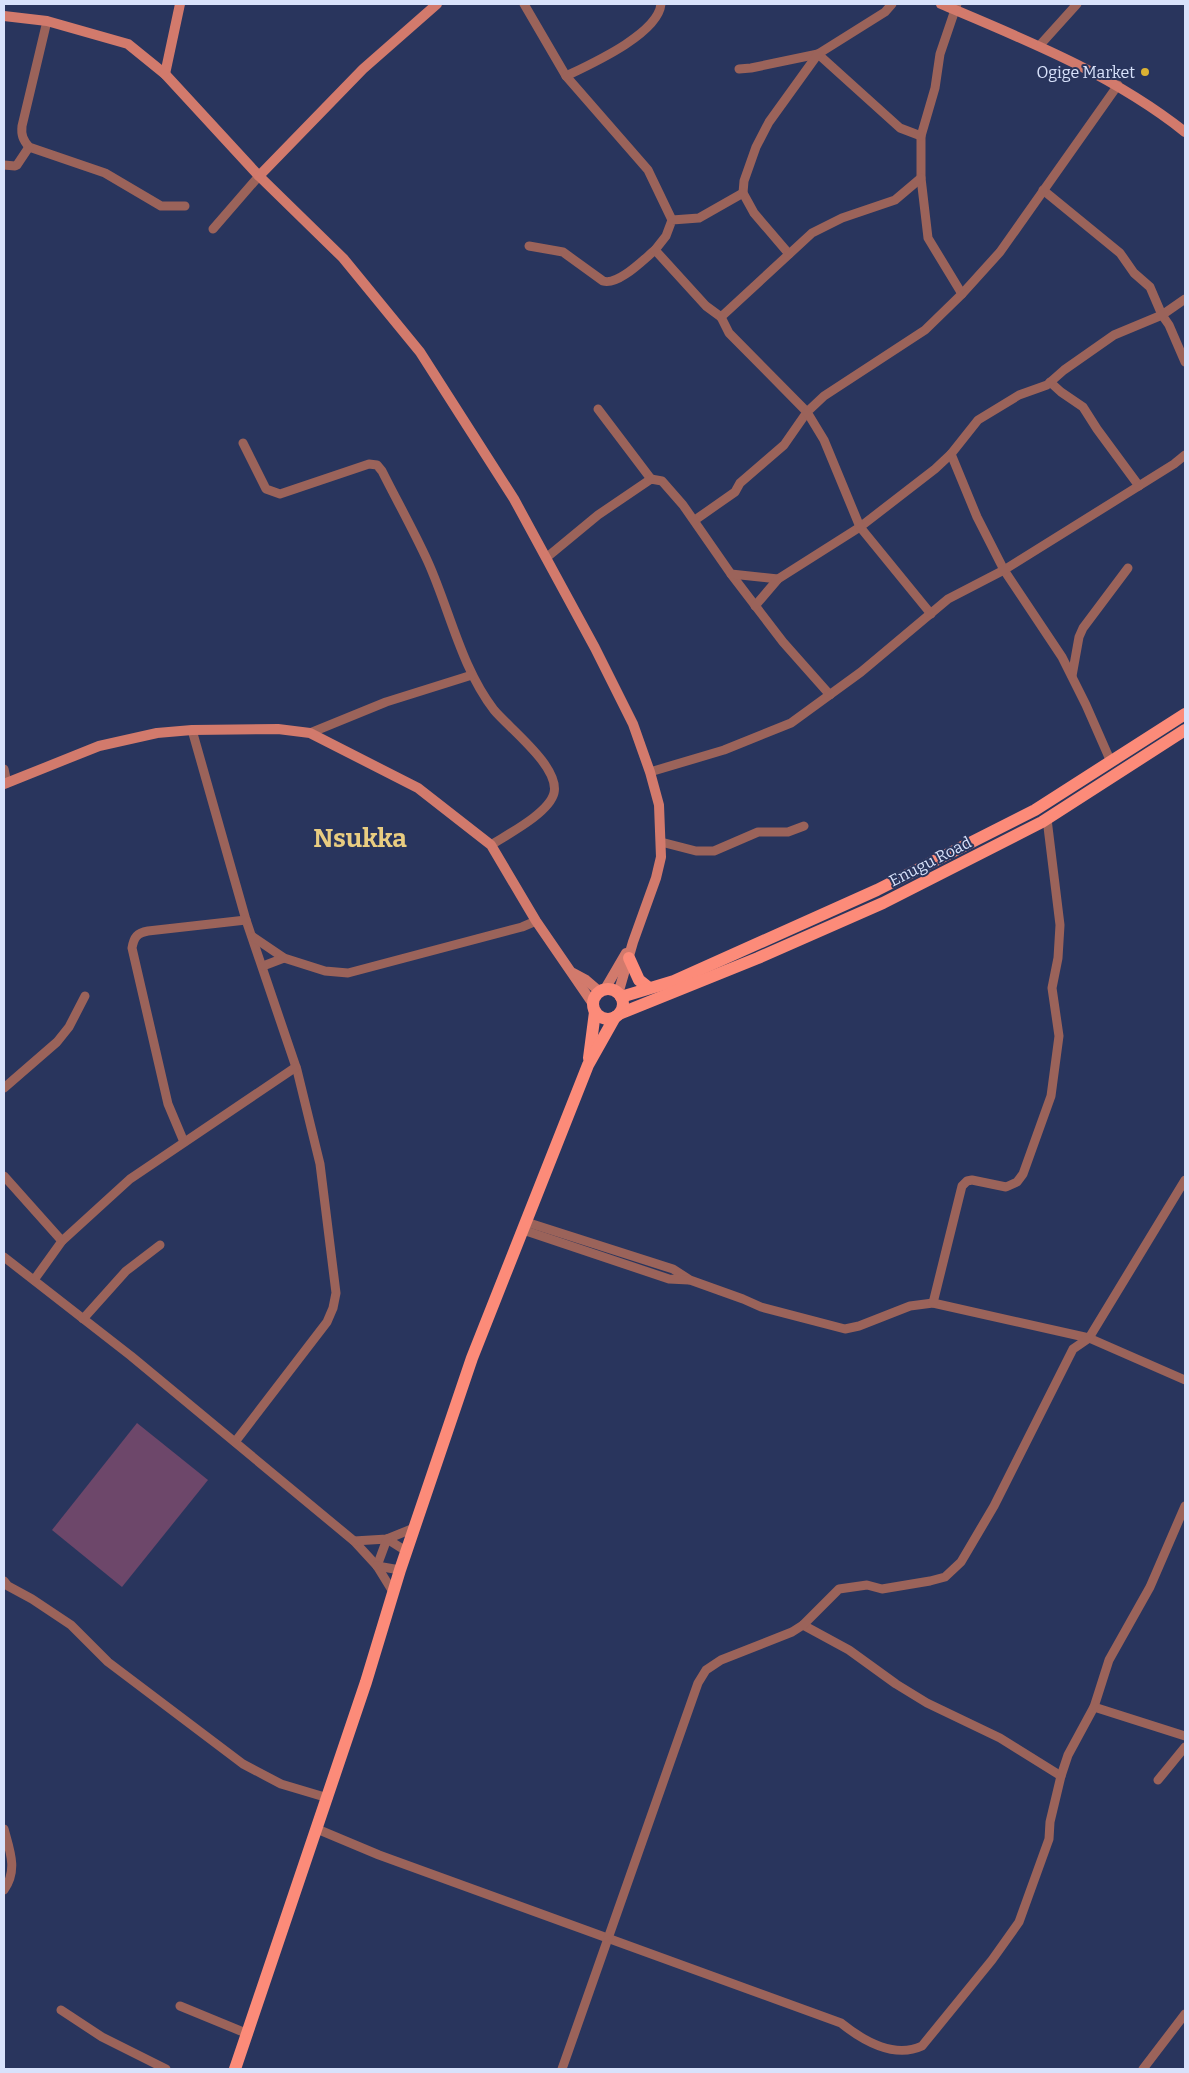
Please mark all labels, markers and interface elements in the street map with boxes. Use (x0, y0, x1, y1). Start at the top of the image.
place label: Ogige Market (1037, 63, 1135, 82)
marker: Ogige Market (1139, 66, 1151, 78)
district label: Nsukka (313, 823, 407, 854)
street label: Enugu Road (886, 832, 975, 890)

